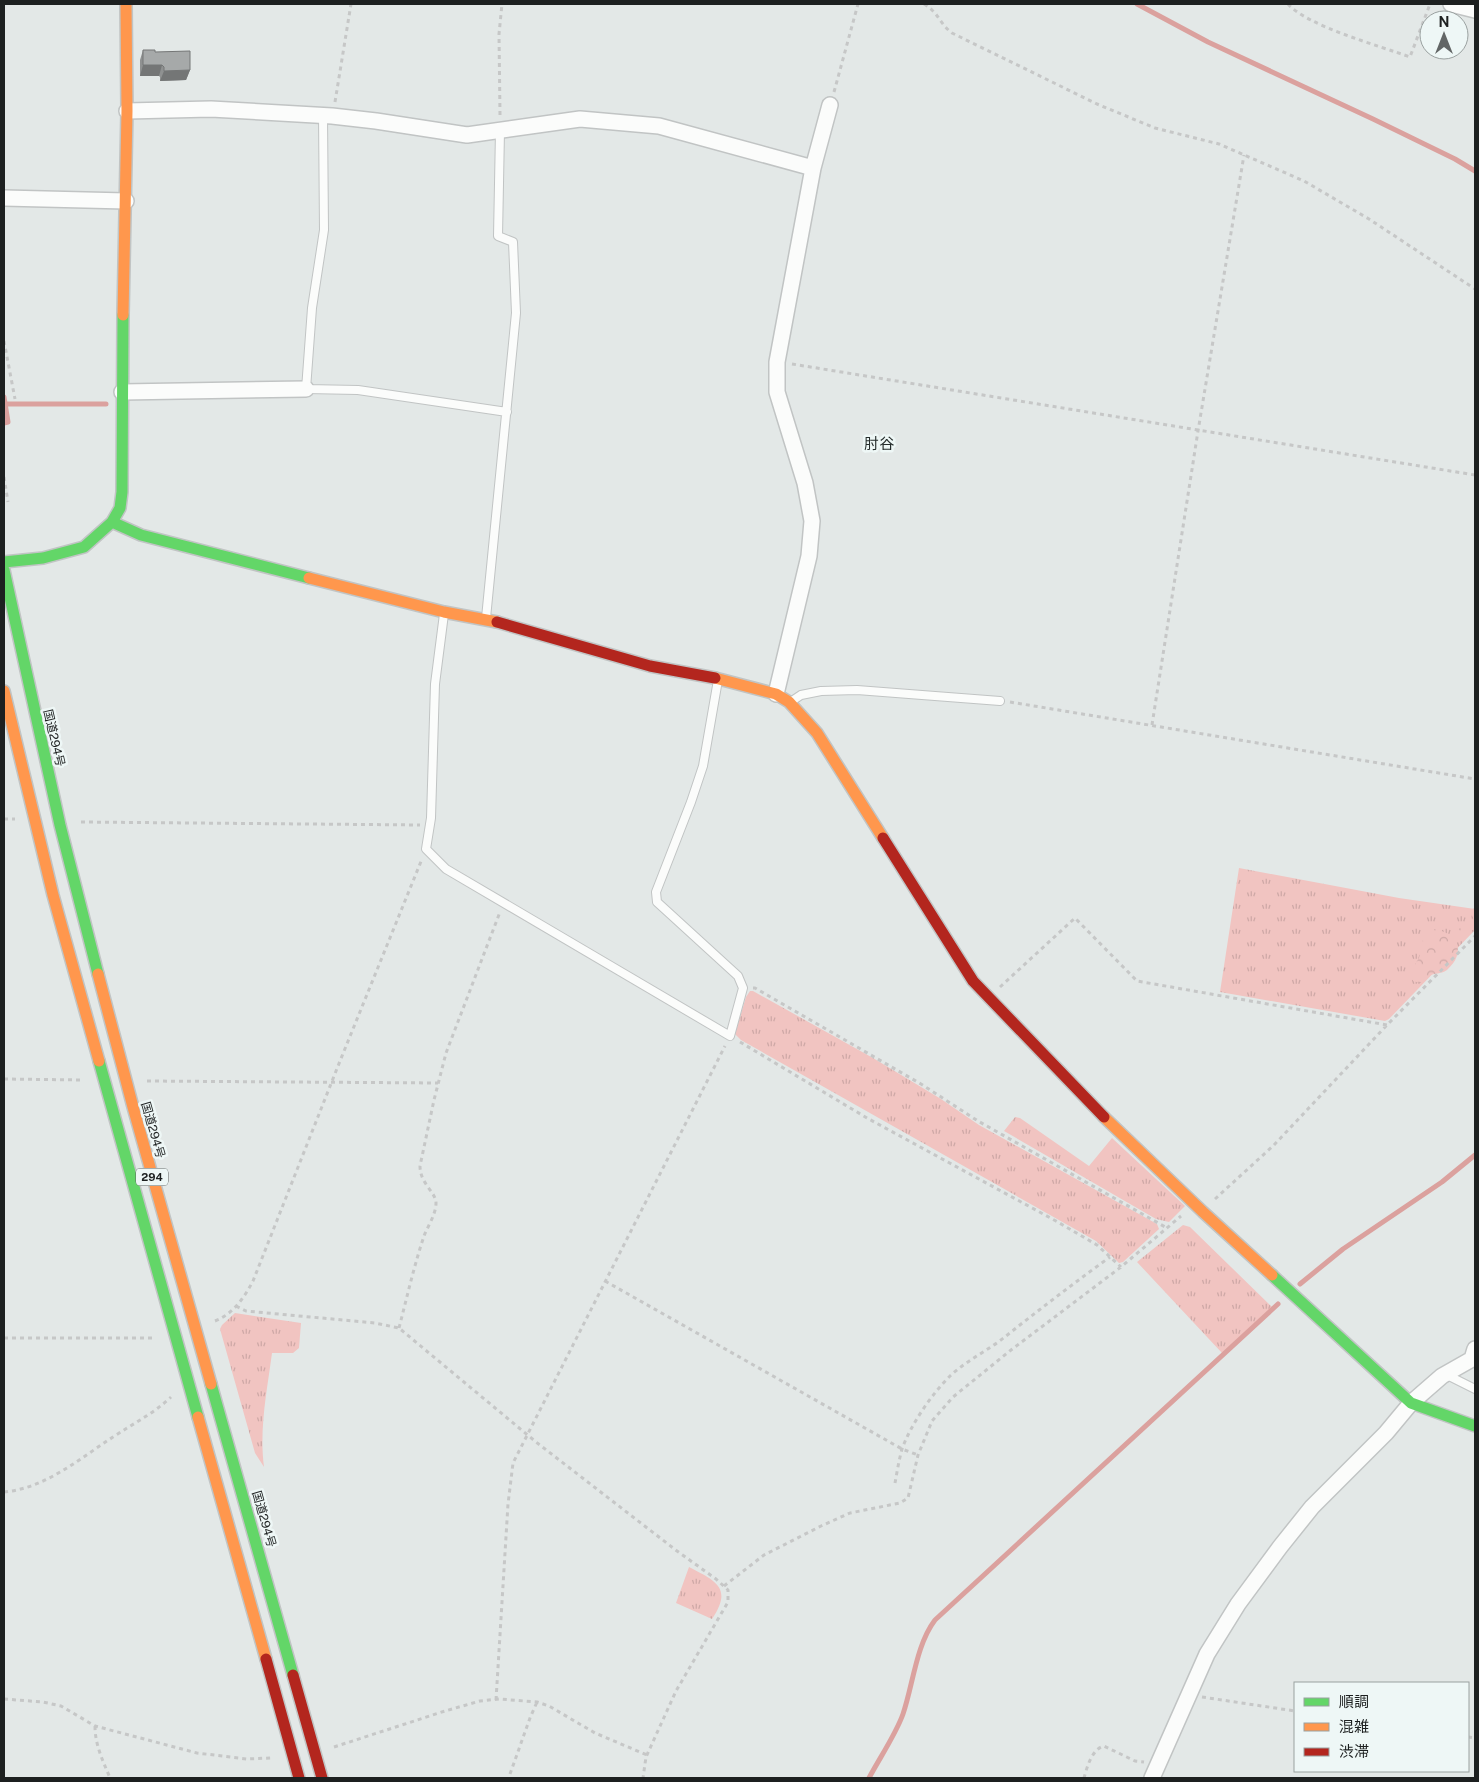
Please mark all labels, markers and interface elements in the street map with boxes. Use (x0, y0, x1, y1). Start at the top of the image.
north arrow (1419, 10, 1469, 60)
text: N (1439, 14, 1449, 30)
district label: 肘谷 (864, 435, 894, 452)
street label: 国道294号 (41, 708, 67, 768)
street label: 国道294号 (138, 1100, 168, 1160)
road number: 294 (136, 1168, 168, 1186)
street label: 国道294号 (249, 1489, 279, 1549)
legend (1294, 1682, 1469, 1772)
text: 順調 (1339, 1693, 1369, 1710)
text: 混雑 (1339, 1718, 1369, 1735)
text: 渋滞 (1339, 1743, 1369, 1760)

